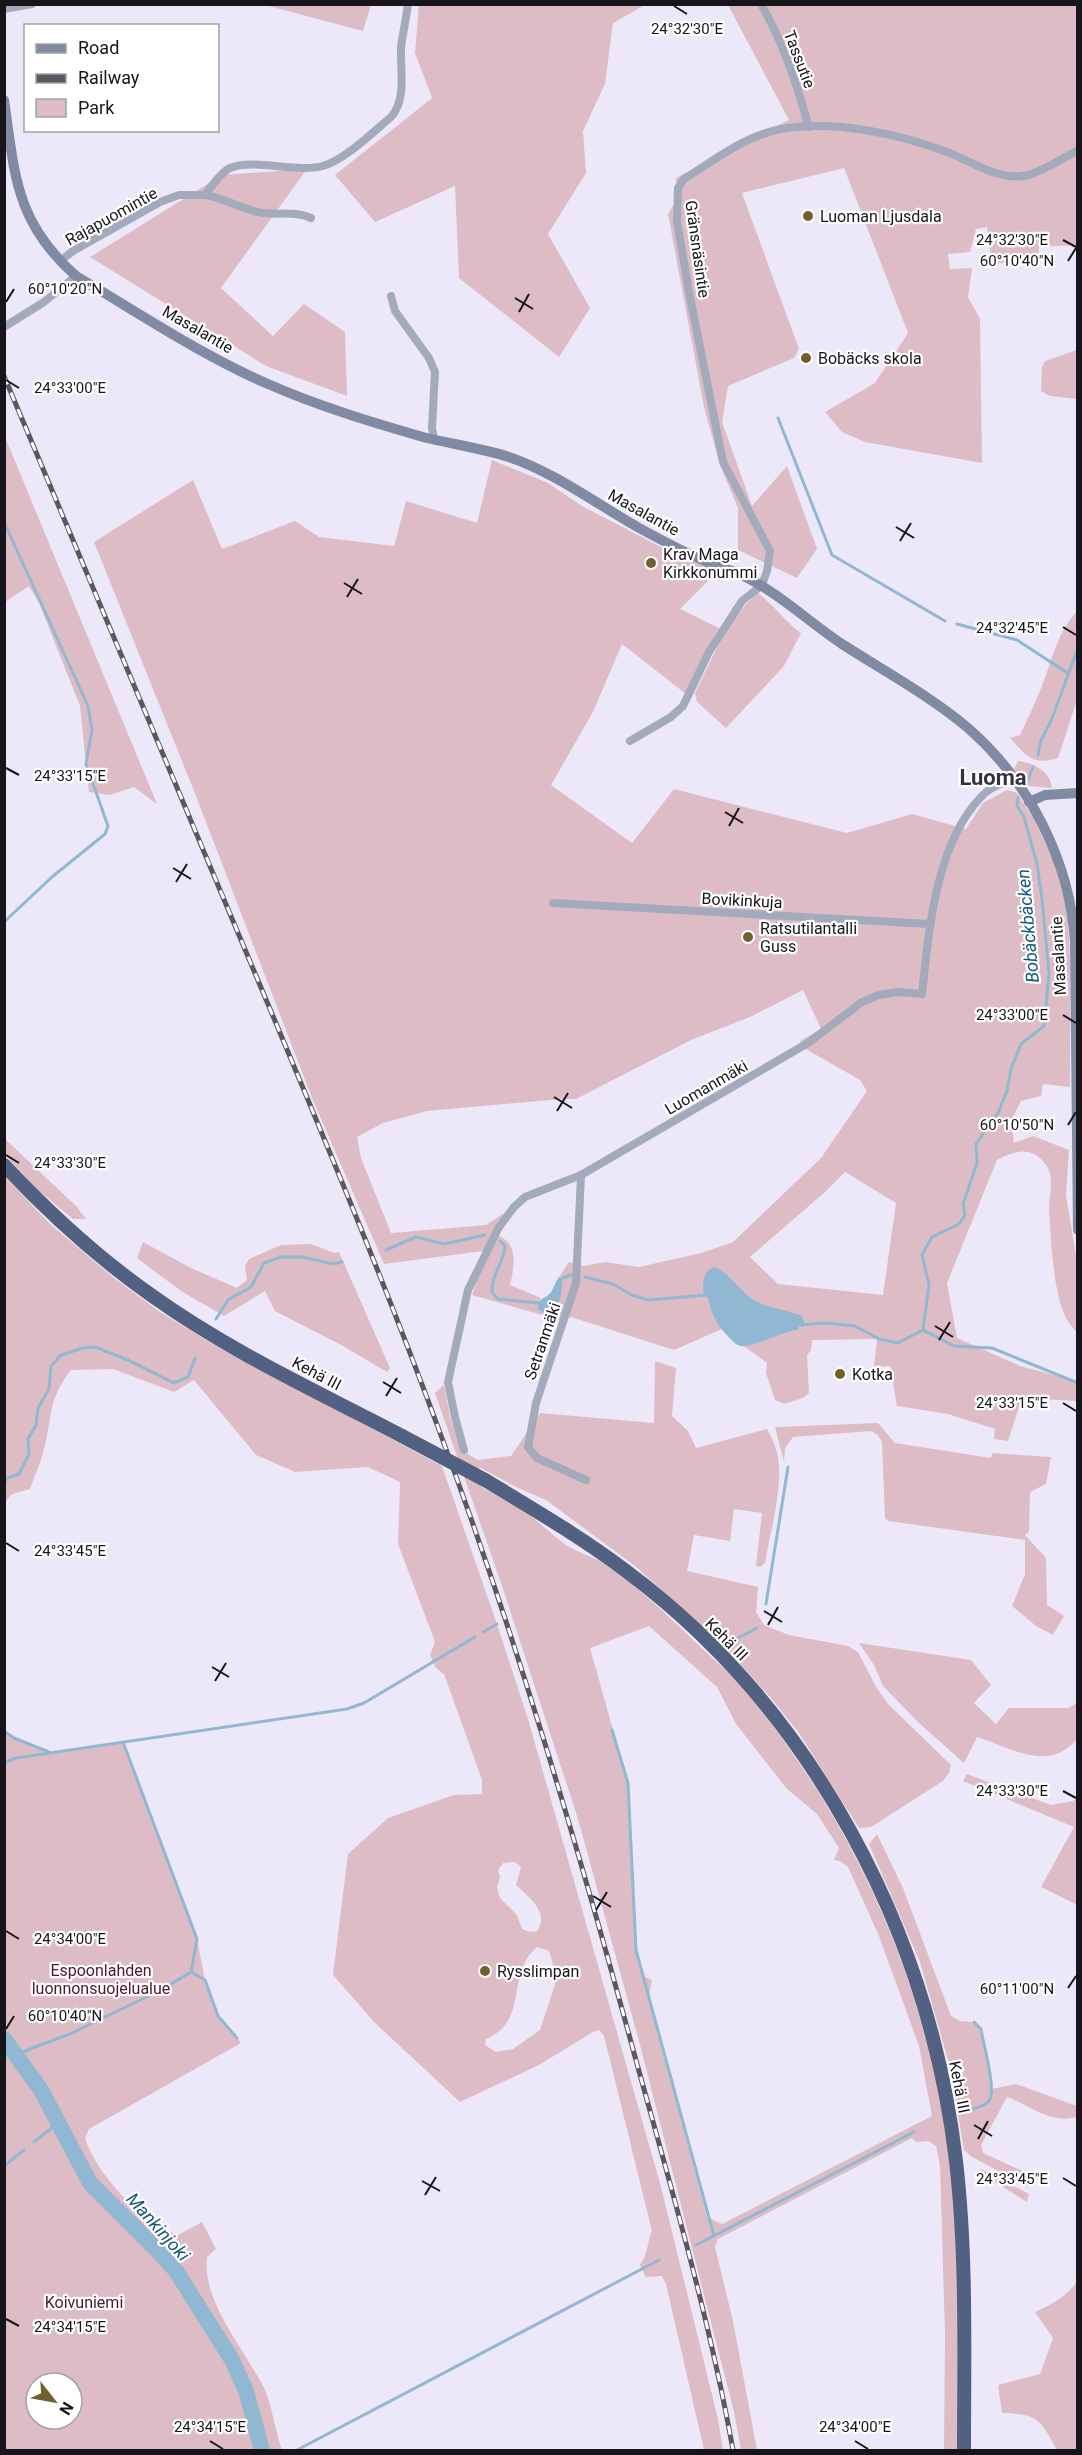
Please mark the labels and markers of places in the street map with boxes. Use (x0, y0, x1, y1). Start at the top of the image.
place label: Luoman Ljusdala (820, 207, 942, 226)
marker: Luoman Ljusdala (801, 209, 815, 223)
place label: Bobäcks skola (818, 349, 922, 368)
marker: Bobäcks skola (799, 351, 813, 365)
place label: Krav Maga Kirkkonummi (663, 545, 757, 582)
marker: Krav Maga Kirkkonummi (644, 556, 658, 570)
place label: Ratsutilantalli Guss (760, 919, 857, 956)
marker: Ratsutilantalli Guss (741, 930, 755, 944)
place label: Kotka (852, 1365, 893, 1384)
marker: Kotka (833, 1367, 847, 1381)
place label: Rysslimpan (497, 1962, 579, 1981)
marker: Rysslimpan (478, 1964, 492, 1978)

